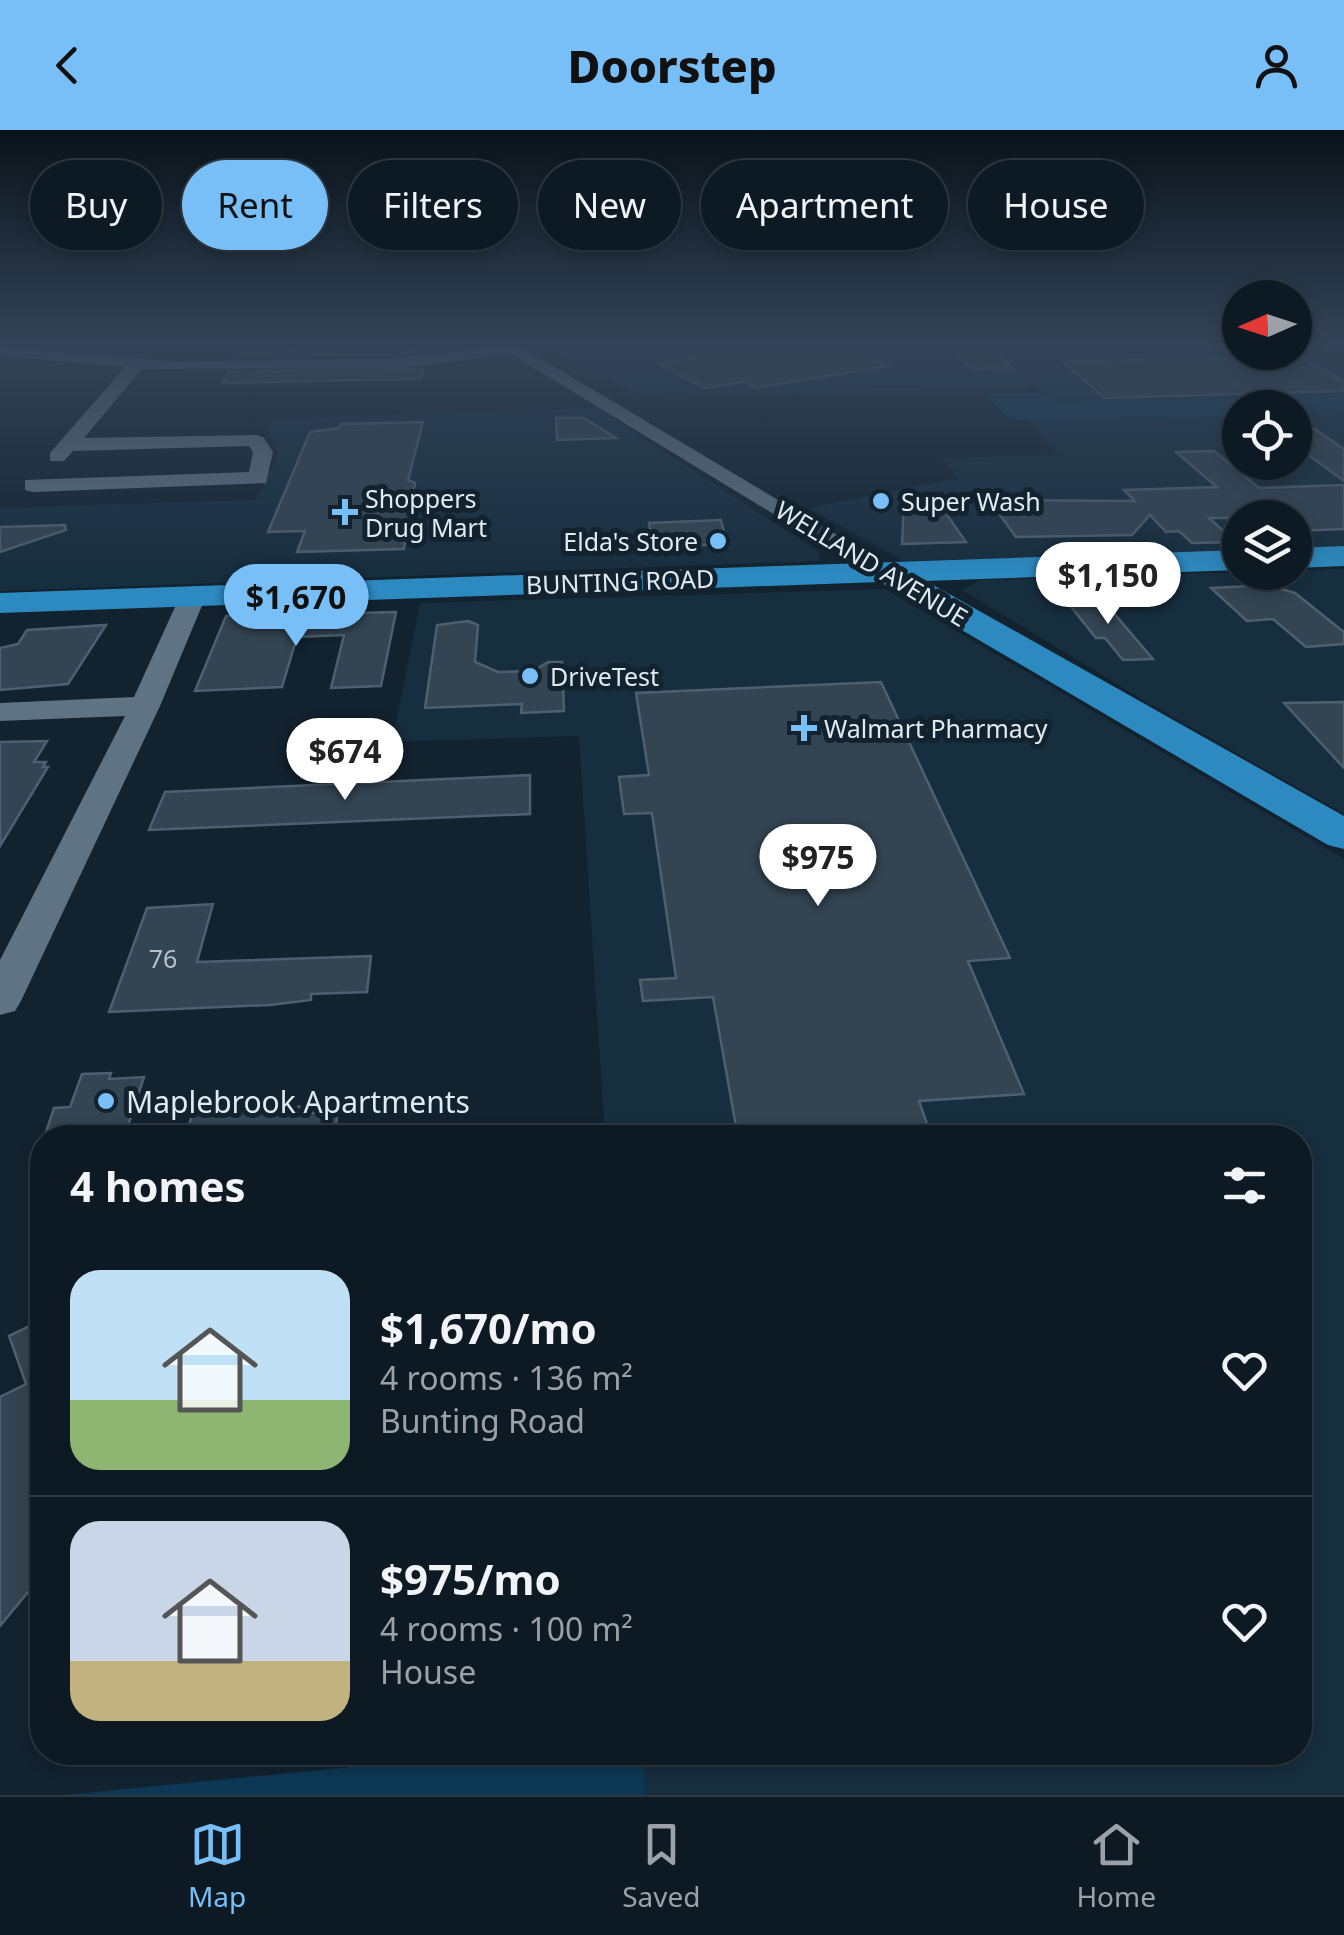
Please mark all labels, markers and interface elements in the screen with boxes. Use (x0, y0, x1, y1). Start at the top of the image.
text: Doorstep (567, 35, 777, 96)
icon: back (40, 38, 95, 93)
icon: person (1249, 38, 1304, 93)
chip: Buy (30, 160, 162, 250)
chip: Rent (182, 160, 328, 250)
chip: Filters (348, 160, 518, 250)
chip: New (538, 160, 681, 250)
chip: Apartment (701, 160, 948, 250)
chip: House (968, 160, 1144, 250)
north arrow (1222, 280, 1312, 370)
map controls (1222, 280, 1312, 590)
button: locate (1222, 390, 1312, 480)
place label: Shoppers Drug Mart (365, 481, 487, 544)
place label: Super Wash (901, 484, 1041, 518)
marker: Super Wash (870, 490, 892, 512)
street label: WELLAND AVENUE (770, 492, 974, 634)
button: layers (1222, 500, 1312, 590)
marker: Shoppers Drug Mart (334, 501, 356, 523)
place label: Elda's Store (563, 524, 698, 558)
marker: Elda's Store (707, 530, 729, 552)
pin: $1,150 (1027, 542, 1189, 627)
text: $1,150 (1058, 553, 1158, 596)
street label: BUNTING ROAD (525, 561, 715, 601)
pin: $1,670 (215, 564, 377, 649)
text: $1,670 (246, 575, 346, 618)
place label: DriveTest (550, 659, 659, 693)
marker: DriveTest (519, 665, 541, 687)
place label: Walmart Pharmacy (824, 711, 1048, 745)
marker: Walmart Pharmacy (793, 717, 815, 739)
pin: $674 (286, 718, 404, 803)
text: $674 (308, 729, 382, 772)
pin: $975 (759, 824, 877, 909)
text: $975 (781, 835, 855, 878)
house number: 76 (149, 941, 177, 975)
place label: Maplebrook Apartments (126, 1081, 470, 1122)
marker: Maplebrook Apartments (95, 1090, 117, 1112)
text: 4 homes (70, 1157, 246, 1214)
icon: filters (1217, 1158, 1272, 1213)
text: $1,670/mo (380, 1299, 597, 1356)
icon: home (150, 1310, 270, 1430)
icon: heart (1217, 1343, 1272, 1398)
text: 4 rooms · 136 m² (380, 1356, 633, 1399)
text: Bunting Road (380, 1399, 585, 1442)
text: $975/mo (380, 1550, 561, 1607)
icon: home (150, 1561, 270, 1681)
icon: heart (1217, 1594, 1272, 1649)
text: 4 rooms · 100 m² (380, 1607, 633, 1650)
text: House (380, 1650, 476, 1693)
tab: Map (188, 1817, 246, 1915)
tab: Saved (622, 1817, 700, 1915)
tab: Home (1076, 1817, 1156, 1915)

